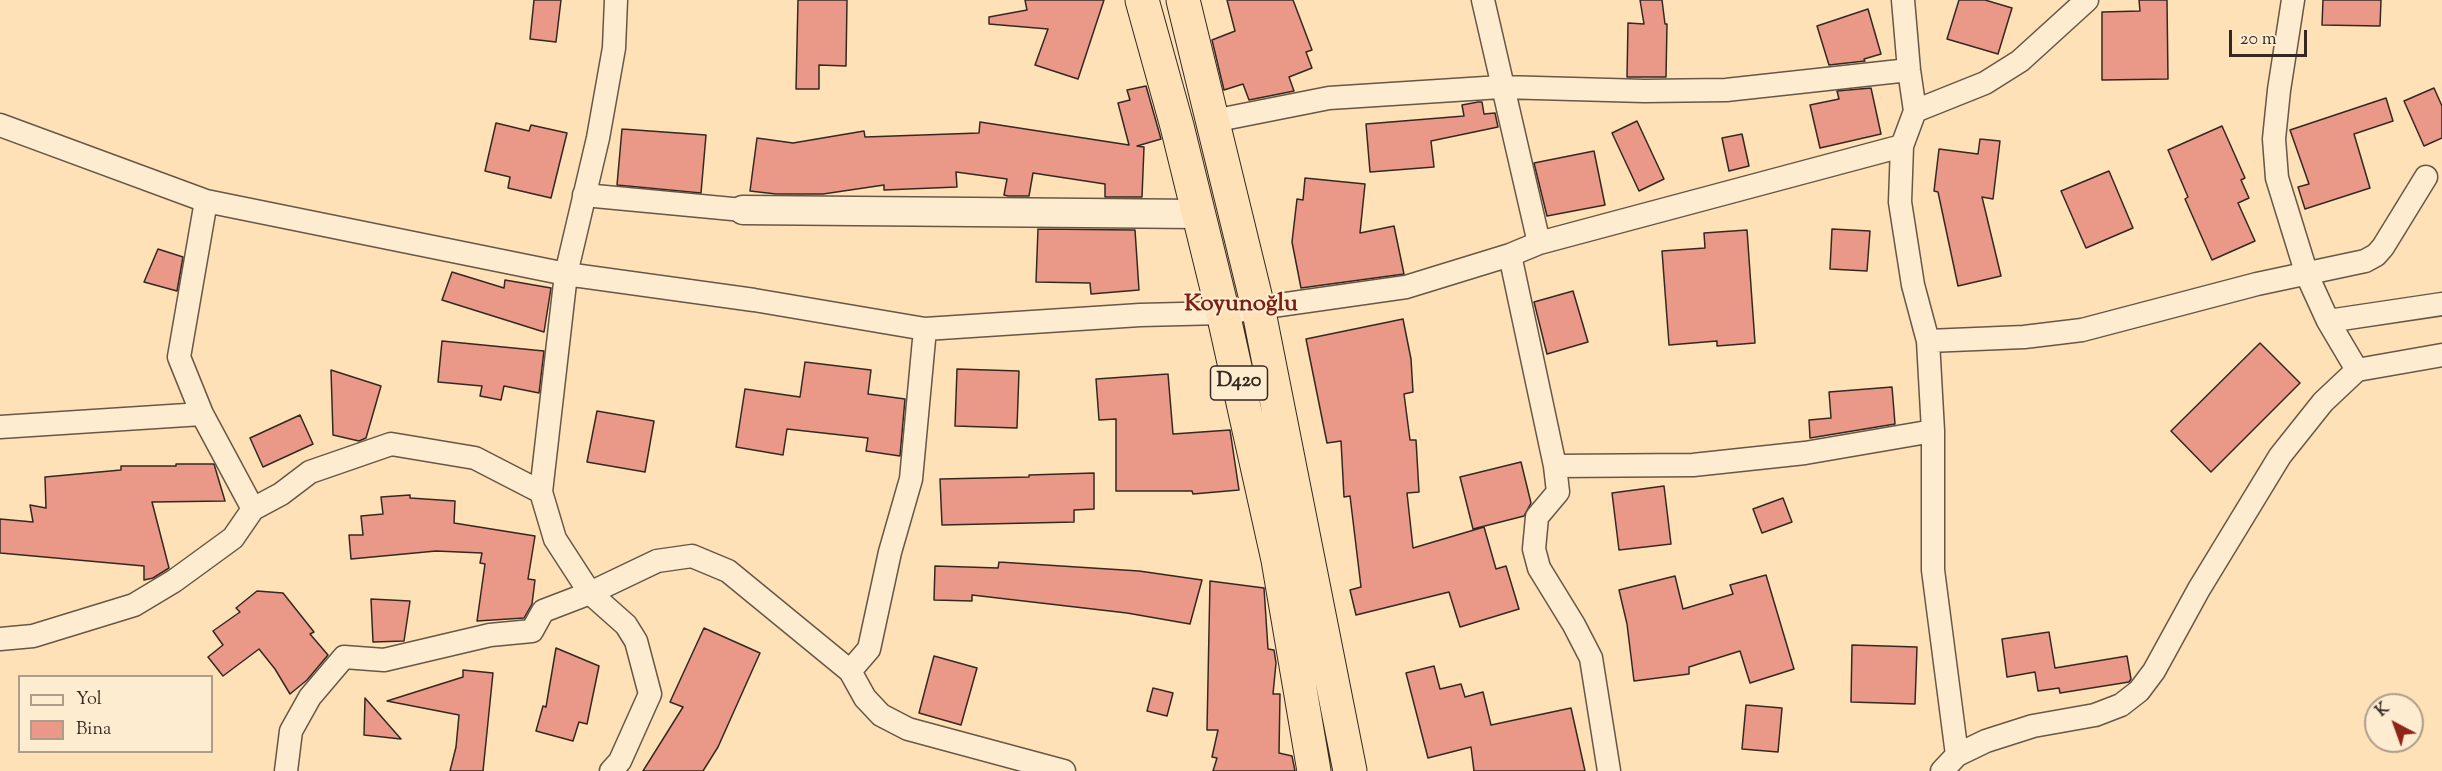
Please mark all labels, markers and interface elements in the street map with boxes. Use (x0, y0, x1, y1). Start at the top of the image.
scale bar (2232, 18, 2310, 56)
text: 20 m (2240, 27, 2277, 53)
district label: Koyunoğlu (1184, 292, 1298, 320)
road number: D420 (1210, 366, 1268, 400)
legend (18, 675, 213, 753)
text: Yol (76, 687, 102, 713)
north arrow (2364, 693, 2424, 753)
text: K (2371, 698, 2395, 723)
text: Bina (76, 717, 111, 743)

